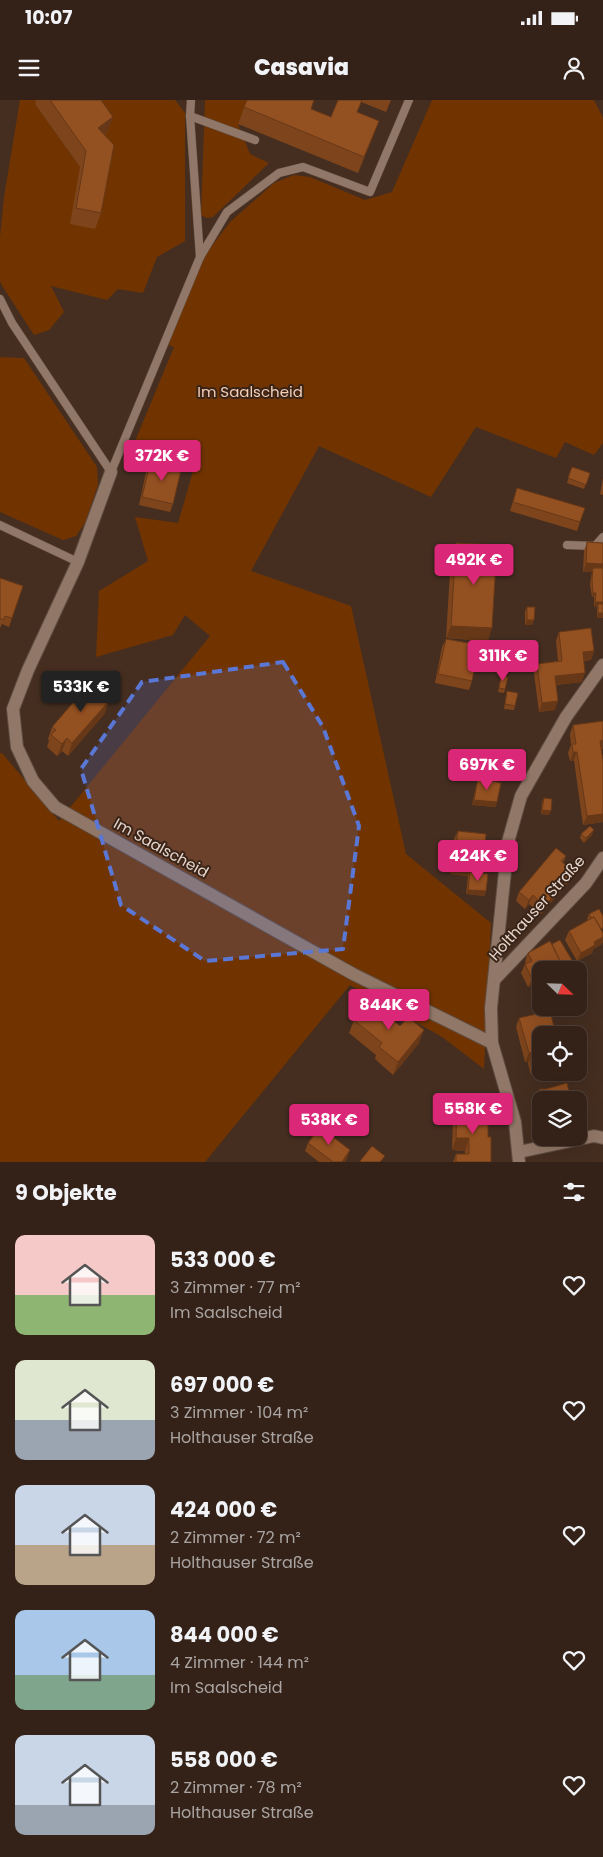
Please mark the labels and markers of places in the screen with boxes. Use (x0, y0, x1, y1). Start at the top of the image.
pin: 372K € (121, 440, 203, 482)
pin: 492K € (433, 544, 515, 586)
pin: 311K € (462, 640, 544, 682)
pin: 533K € (40, 670, 122, 713)
pin: 697K € (446, 748, 528, 791)
pin: 424K € (437, 840, 519, 882)
pin: 844K € (348, 988, 430, 1031)
pin: 558K € (432, 1092, 514, 1135)
pin: 538K € (288, 1104, 370, 1146)

